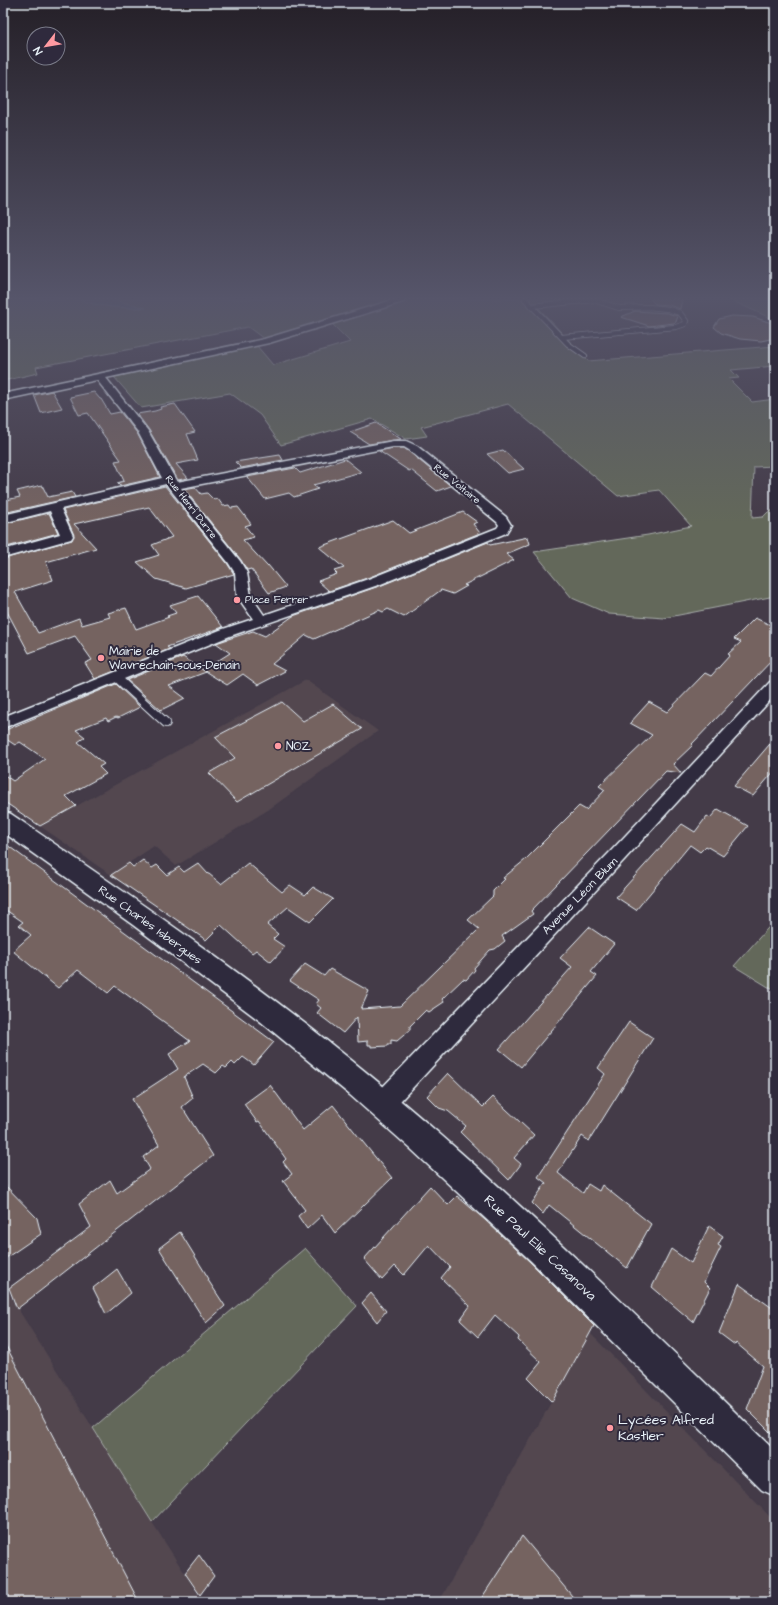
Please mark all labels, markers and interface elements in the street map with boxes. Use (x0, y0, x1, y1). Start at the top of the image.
north arrow (26, 26, 66, 66)
text: N (30, 44, 46, 58)
street label: Rue Voltaire (431, 461, 484, 508)
street label: Rue Henri Durre (162, 472, 221, 542)
place label: Place Ferrer (245, 593, 309, 607)
marker: Place Ferrer (232, 595, 242, 605)
place label: Mairie de Wavrechain-sous-Denain (109, 643, 240, 674)
marker: Mairie de Wavrechain-sous-Denain (96, 653, 106, 663)
place label: NOZ (286, 738, 312, 755)
marker: NOZ (273, 741, 283, 751)
street label: Avenue Léon Blum (538, 853, 622, 939)
street label: Rue Charles Isbergues (94, 881, 205, 969)
street label: Rue Paul Elie Casanova (479, 1190, 601, 1306)
place label: Lycées Alfred Kastler (618, 1410, 714, 1446)
marker: Lycées Alfred Kastler (605, 1423, 615, 1433)

